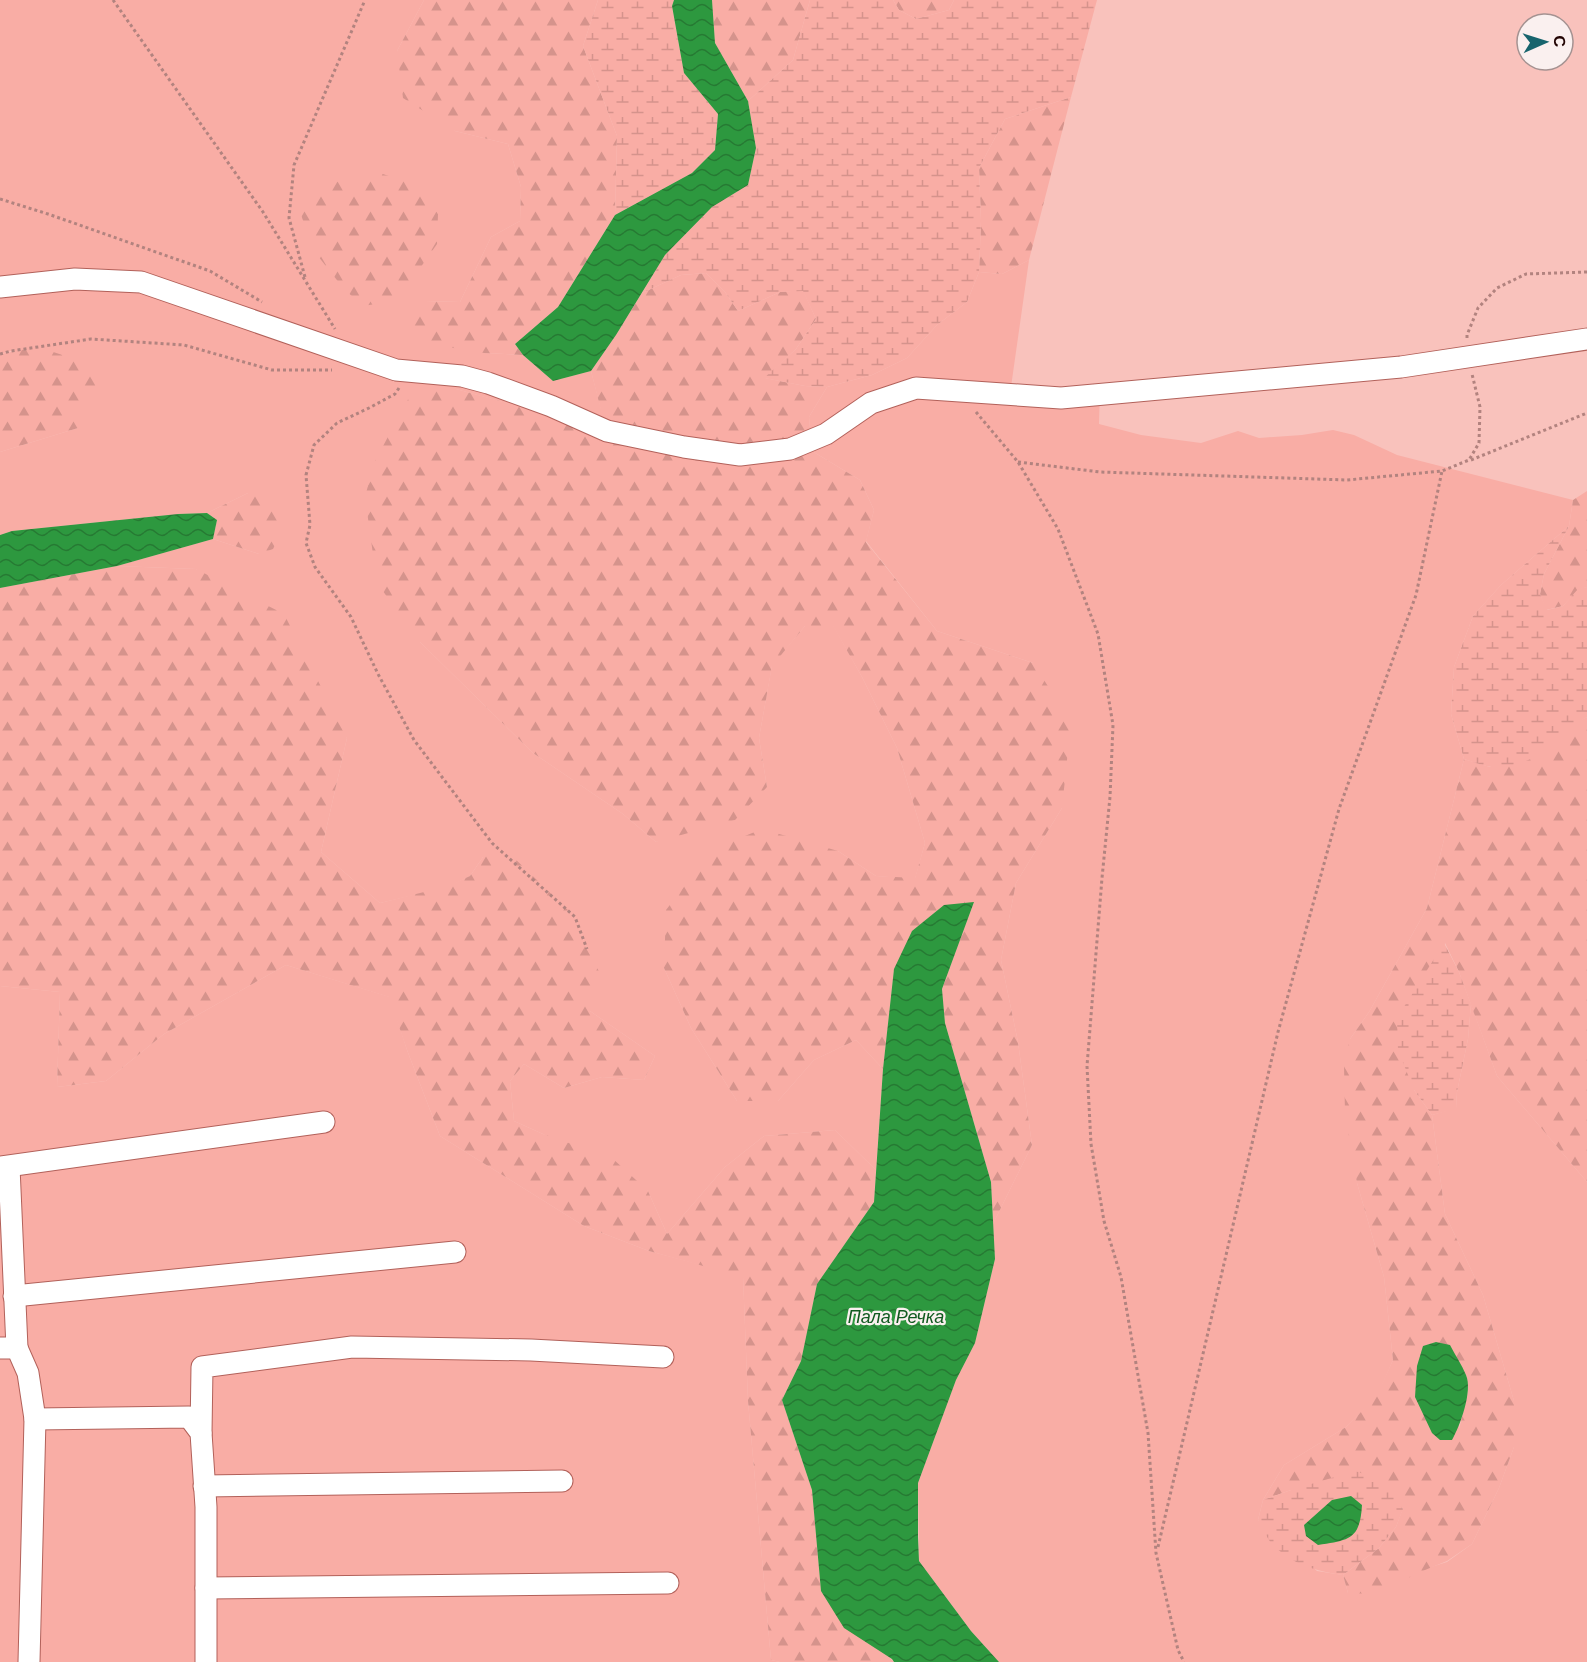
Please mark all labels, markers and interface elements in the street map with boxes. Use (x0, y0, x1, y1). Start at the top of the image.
north arrow (1515, 12, 1575, 72)
text: С (1549, 35, 1570, 48)
water label: Пала Речка (848, 1305, 944, 1329)

